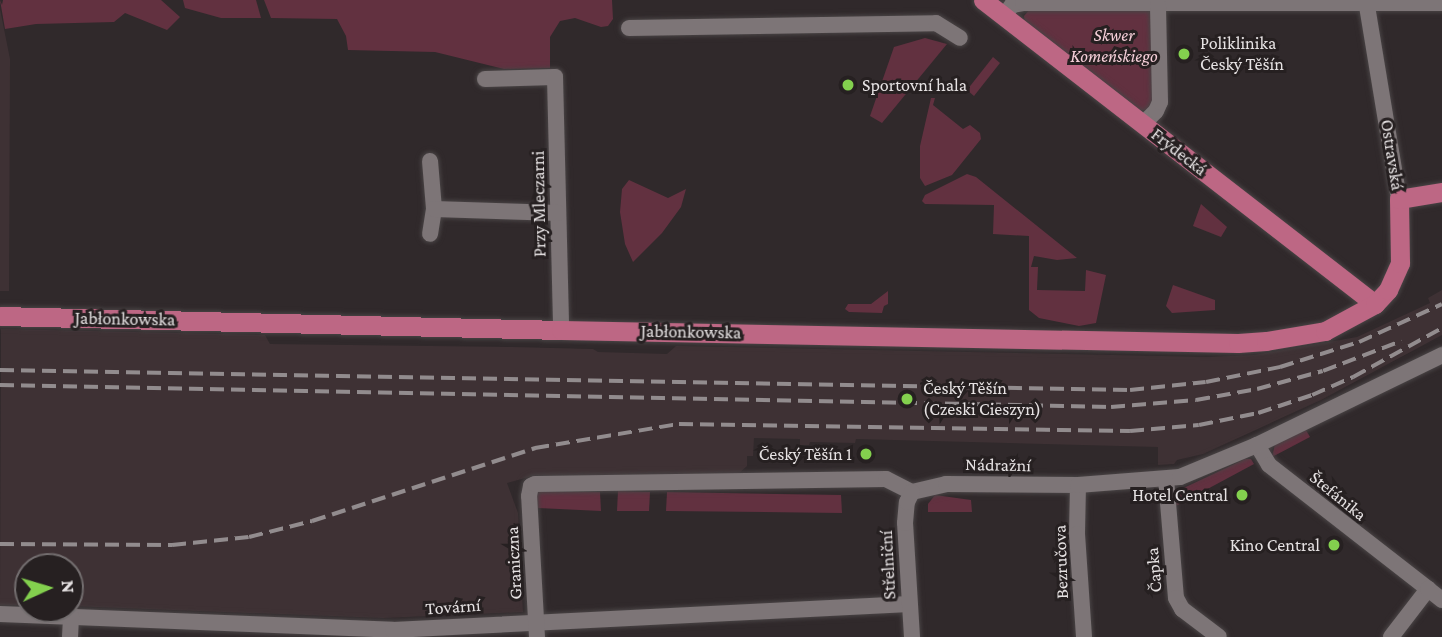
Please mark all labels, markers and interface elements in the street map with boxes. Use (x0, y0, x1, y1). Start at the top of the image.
park label: Skwer Komeńskiego (1070, 25, 1158, 68)
place label: Poliklinika Český Těšín (1200, 33, 1284, 76)
marker: Poliklinika Český Těšín (1174, 44, 1194, 64)
place label: Sportovní hala (862, 74, 967, 96)
marker: Sportovní hala (840, 77, 856, 93)
street label: Ostravská (1376, 118, 1408, 192)
street label: Frýdecká (1147, 123, 1211, 181)
street label: Przy Mleczarni (527, 151, 551, 257)
street label: Jabłonkowska (75, 307, 175, 331)
street label: Jabłonkowska (641, 320, 741, 344)
place label: Český Těšín (Czeski Cieszyn) (923, 378, 1041, 420)
marker: Český Těšín (Czeski Cieszyn) (897, 389, 917, 409)
place label: Český Těšín 1 (759, 443, 852, 465)
marker: Český Těšín 1 (858, 446, 874, 462)
street label: Nádražní (965, 454, 1031, 476)
street label: Štefánika (1305, 467, 1371, 525)
place label: Hotel Central (1132, 484, 1228, 506)
marker: Hotel Central (1234, 487, 1250, 503)
street label: Bezručova (1049, 525, 1073, 599)
street label: Graniczna (501, 526, 527, 600)
street label: Střelniční (875, 530, 901, 600)
place label: Kino Central (1230, 534, 1320, 556)
marker: Kino Central (1326, 537, 1342, 553)
street label: Čapka (1141, 547, 1167, 593)
north arrow (14, 553, 84, 623)
text: N (58, 579, 79, 594)
street label: Tovární (425, 594, 481, 620)

